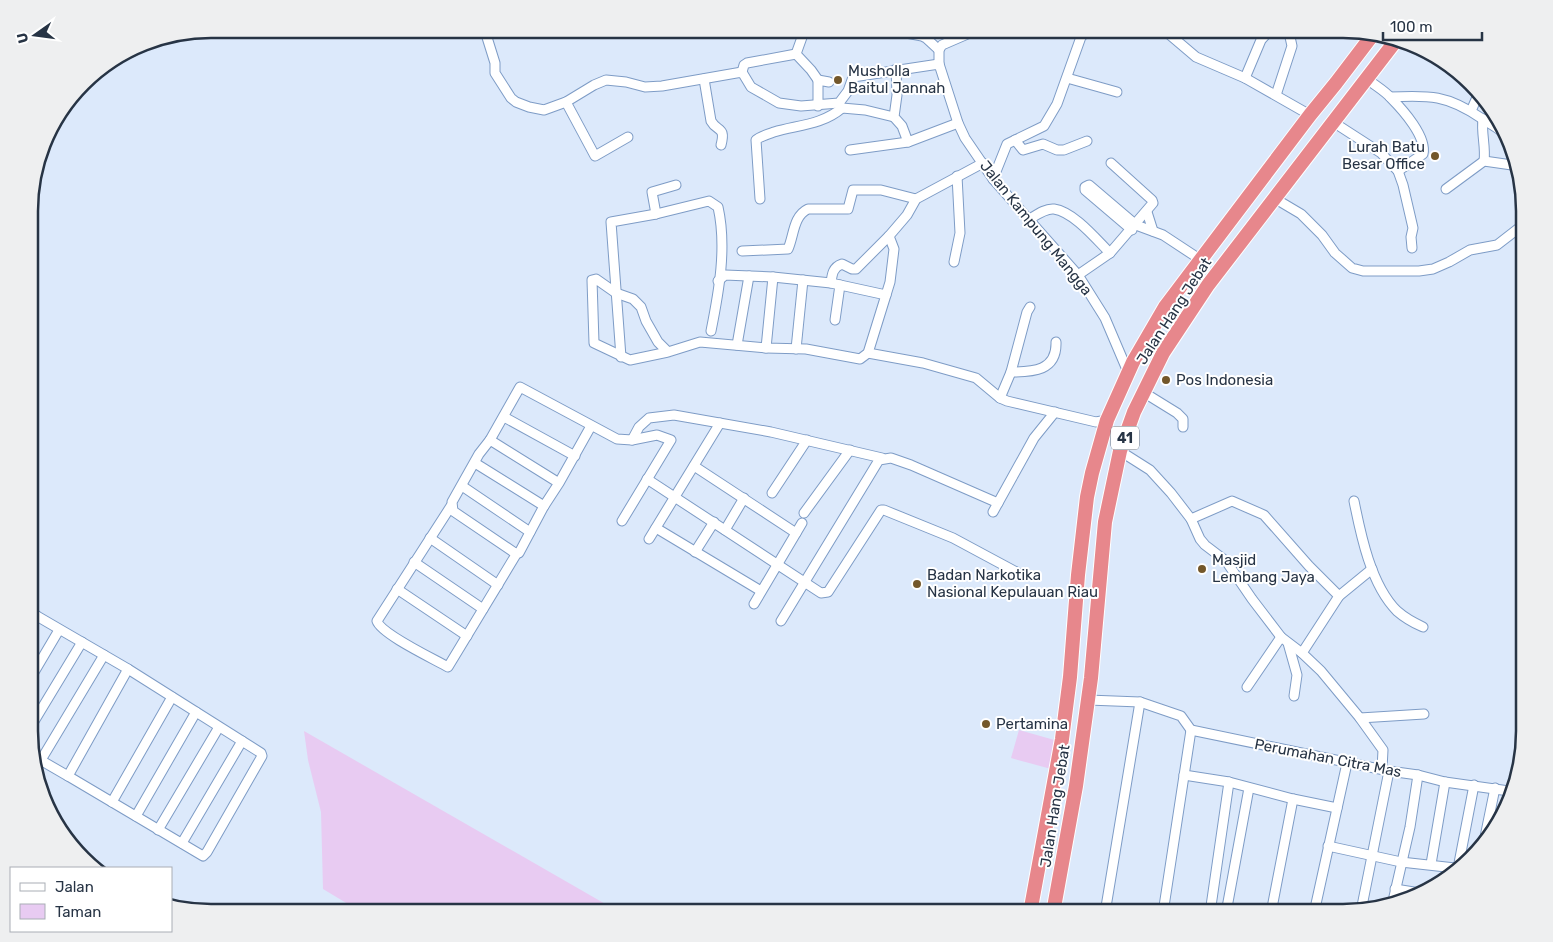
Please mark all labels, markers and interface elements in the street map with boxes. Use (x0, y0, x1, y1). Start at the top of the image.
north arrow (10, 10, 60, 60)
scale bar (1383, 10, 1482, 42)
text: 100 m (1390, 18, 1432, 36)
text: U (13, 31, 32, 45)
place label: Musholla Baitul Jannah (848, 62, 945, 97)
marker: Musholla Baitul Jannah (832, 74, 844, 86)
place label: Lurah Batu Besar Office (1342, 138, 1425, 173)
marker: Lurah Batu Besar Office (1429, 150, 1441, 162)
street label: Jalan Kampung Mangga (976, 157, 1096, 299)
street label: Jalan Hang Jebat (1133, 254, 1215, 368)
place label: Pos Indonesia (1176, 371, 1273, 389)
marker: Pos Indonesia (1160, 374, 1172, 386)
road number: 41 (1111, 426, 1139, 449)
place label: Masjid Lembang Jaya (1212, 551, 1315, 586)
marker: Masjid Lembang Jaya (1196, 563, 1208, 575)
place label: Badan Narkotika Nasional Kepulauan Riau (927, 566, 1098, 601)
marker: Badan Narkotika Nasional Kepulauan Riau (911, 578, 923, 590)
place label: Pertamina (996, 715, 1068, 733)
marker: Pertamina (980, 718, 992, 730)
street label: Perumahan Citra Mas (1253, 735, 1403, 781)
street label: Jalan Hang Jebat (1036, 743, 1074, 869)
legend (10, 867, 172, 932)
text: Jalan (55, 878, 94, 896)
text: Taman (55, 903, 101, 921)

